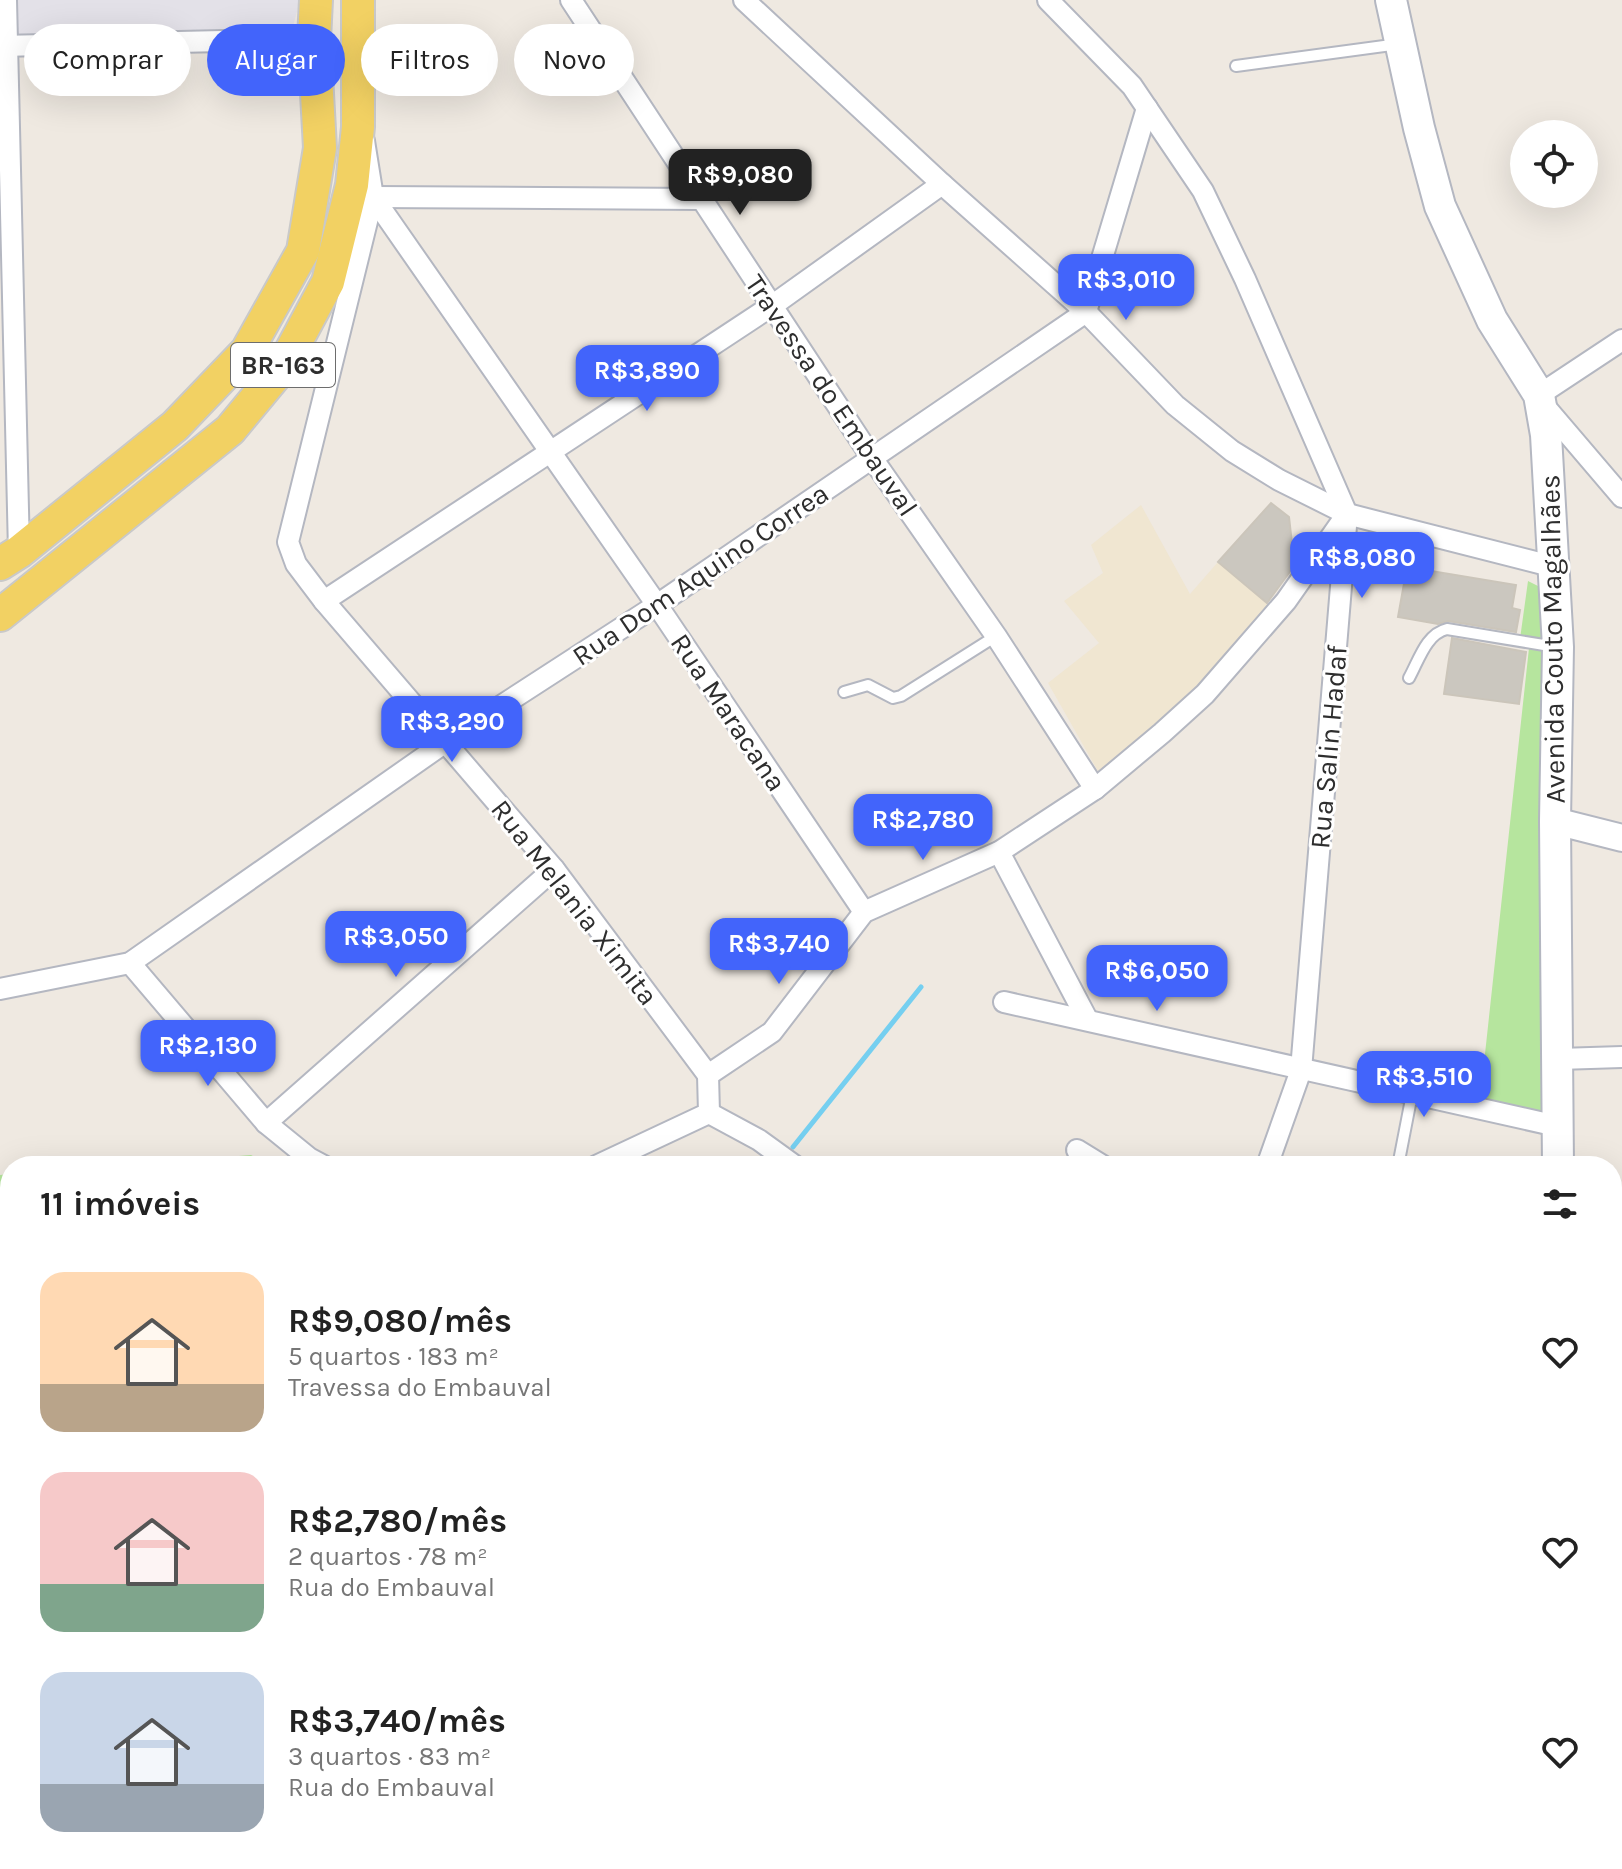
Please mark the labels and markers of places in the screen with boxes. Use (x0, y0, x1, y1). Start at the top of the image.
pin: R$9,080 (666, 149, 814, 217)
pin: R$3,010 (1052, 254, 1200, 322)
pin: R$3,890 (573, 345, 721, 413)
pin: R$8,080 (1288, 532, 1436, 600)
pin: R$3,290 (378, 696, 526, 764)
pin: R$2,780 (849, 794, 997, 862)
pin: R$3,050 (322, 911, 470, 979)
pin: R$3,740 (705, 918, 853, 986)
pin: R$6,050 (1083, 945, 1231, 1013)
pin: R$2,130 (134, 1020, 282, 1088)
pin: R$3,510 (1350, 1051, 1498, 1119)

